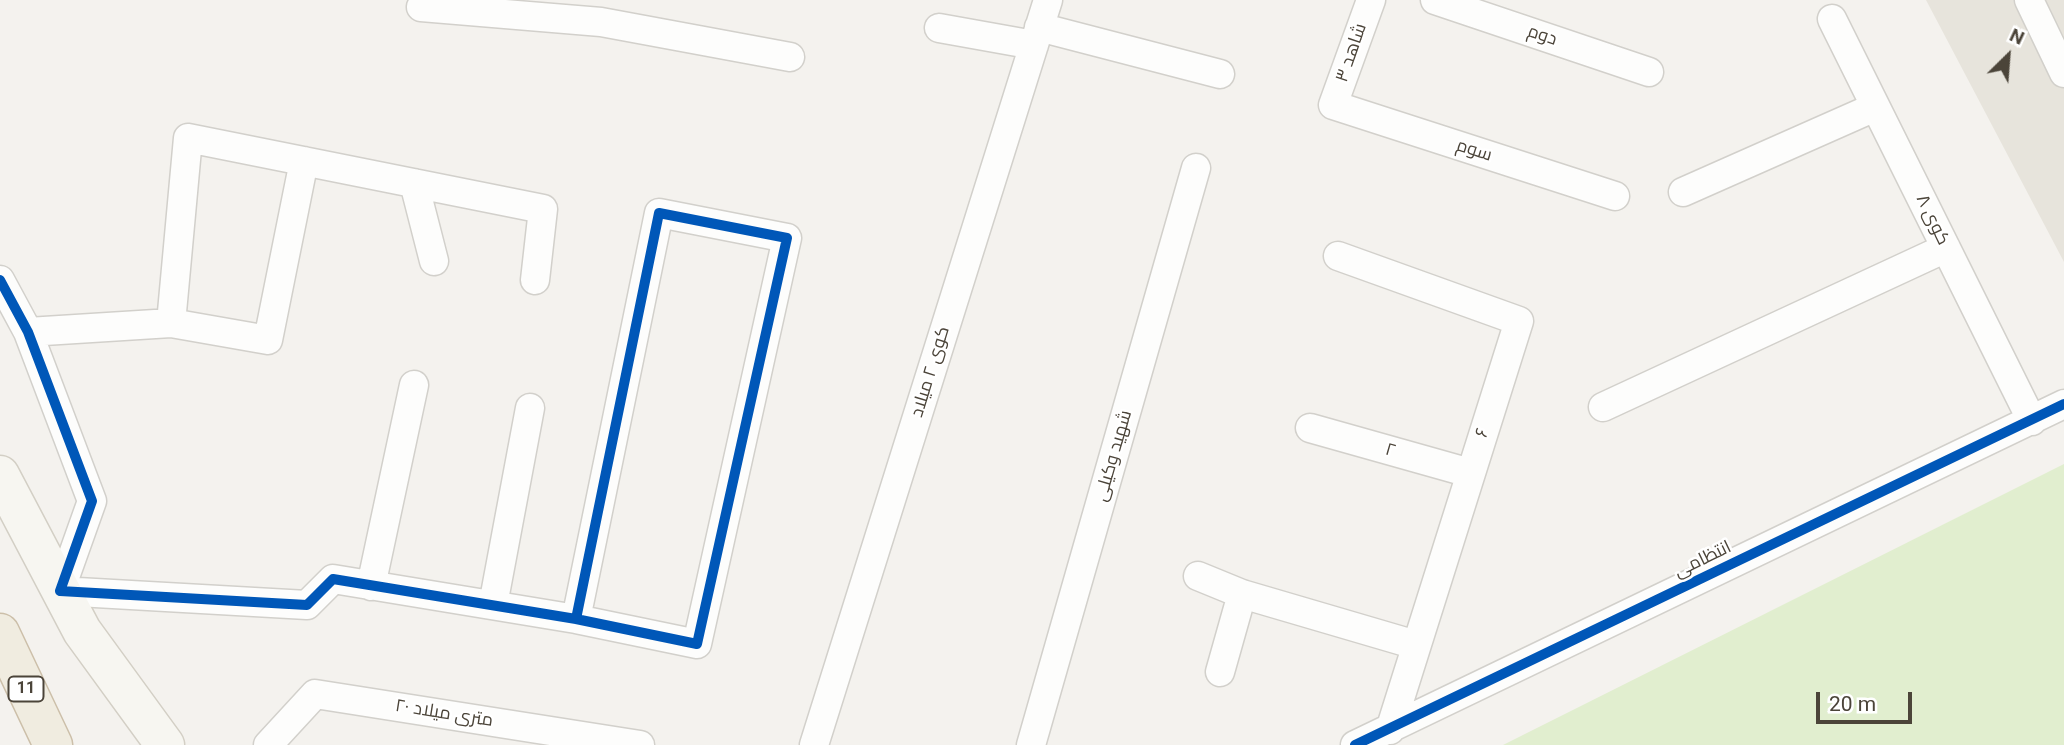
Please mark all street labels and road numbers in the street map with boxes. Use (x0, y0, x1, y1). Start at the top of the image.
street label: شاهد ۳ (1332, 21, 1372, 85)
street label: دوم (1524, 21, 1560, 51)
street label: سوم (1453, 135, 1495, 167)
street label: کوی ۸ (1911, 191, 1953, 249)
street label: کوی ۲ میلاد (907, 324, 955, 420)
street label: شهید وکیلی (1091, 408, 1137, 504)
street label: ۶ (1471, 426, 1495, 440)
street label: ۲ (1382, 439, 1398, 463)
street label: انتظامی (1671, 537, 1735, 583)
road number: 11 (8, 676, 44, 702)
street label: ۲۰ متری میلاد (393, 696, 495, 732)

